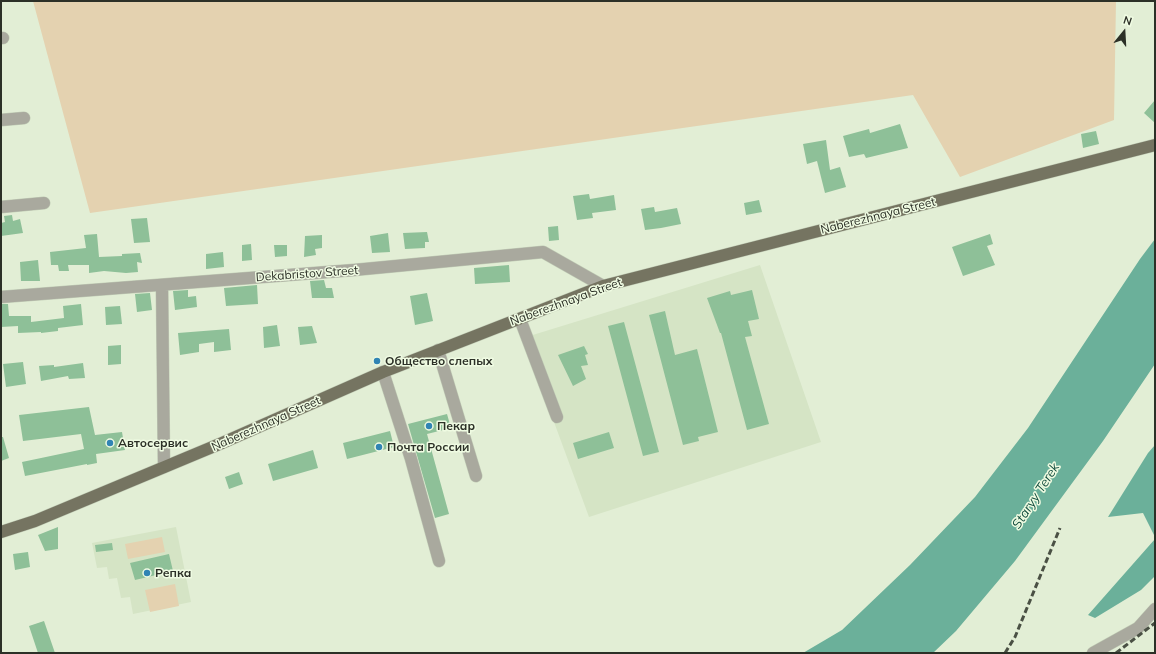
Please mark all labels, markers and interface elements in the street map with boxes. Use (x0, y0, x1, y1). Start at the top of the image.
north arrow (1104, 12, 1144, 52)
text: N (1122, 13, 1134, 29)
street label: Naberezhnaya Street (819, 195, 937, 237)
street label: Dekabristov Street (255, 263, 359, 285)
street label: Naberezhnaya Street (508, 275, 624, 329)
place label: Общество слепых (385, 354, 492, 368)
marker: Общество слепых (372, 356, 382, 366)
street label: Naberezhnaya Street (209, 393, 323, 455)
place label: Пекар (437, 419, 475, 433)
marker: Пекар (424, 421, 434, 431)
place label: Автосервис (118, 436, 188, 450)
marker: Автосервис (105, 438, 115, 448)
place label: Почта России (387, 440, 469, 454)
marker: Почта России (374, 442, 384, 452)
water label: Staryy Terek (1009, 460, 1063, 532)
place label: Репка (155, 566, 191, 580)
marker: Репка (142, 568, 152, 578)

